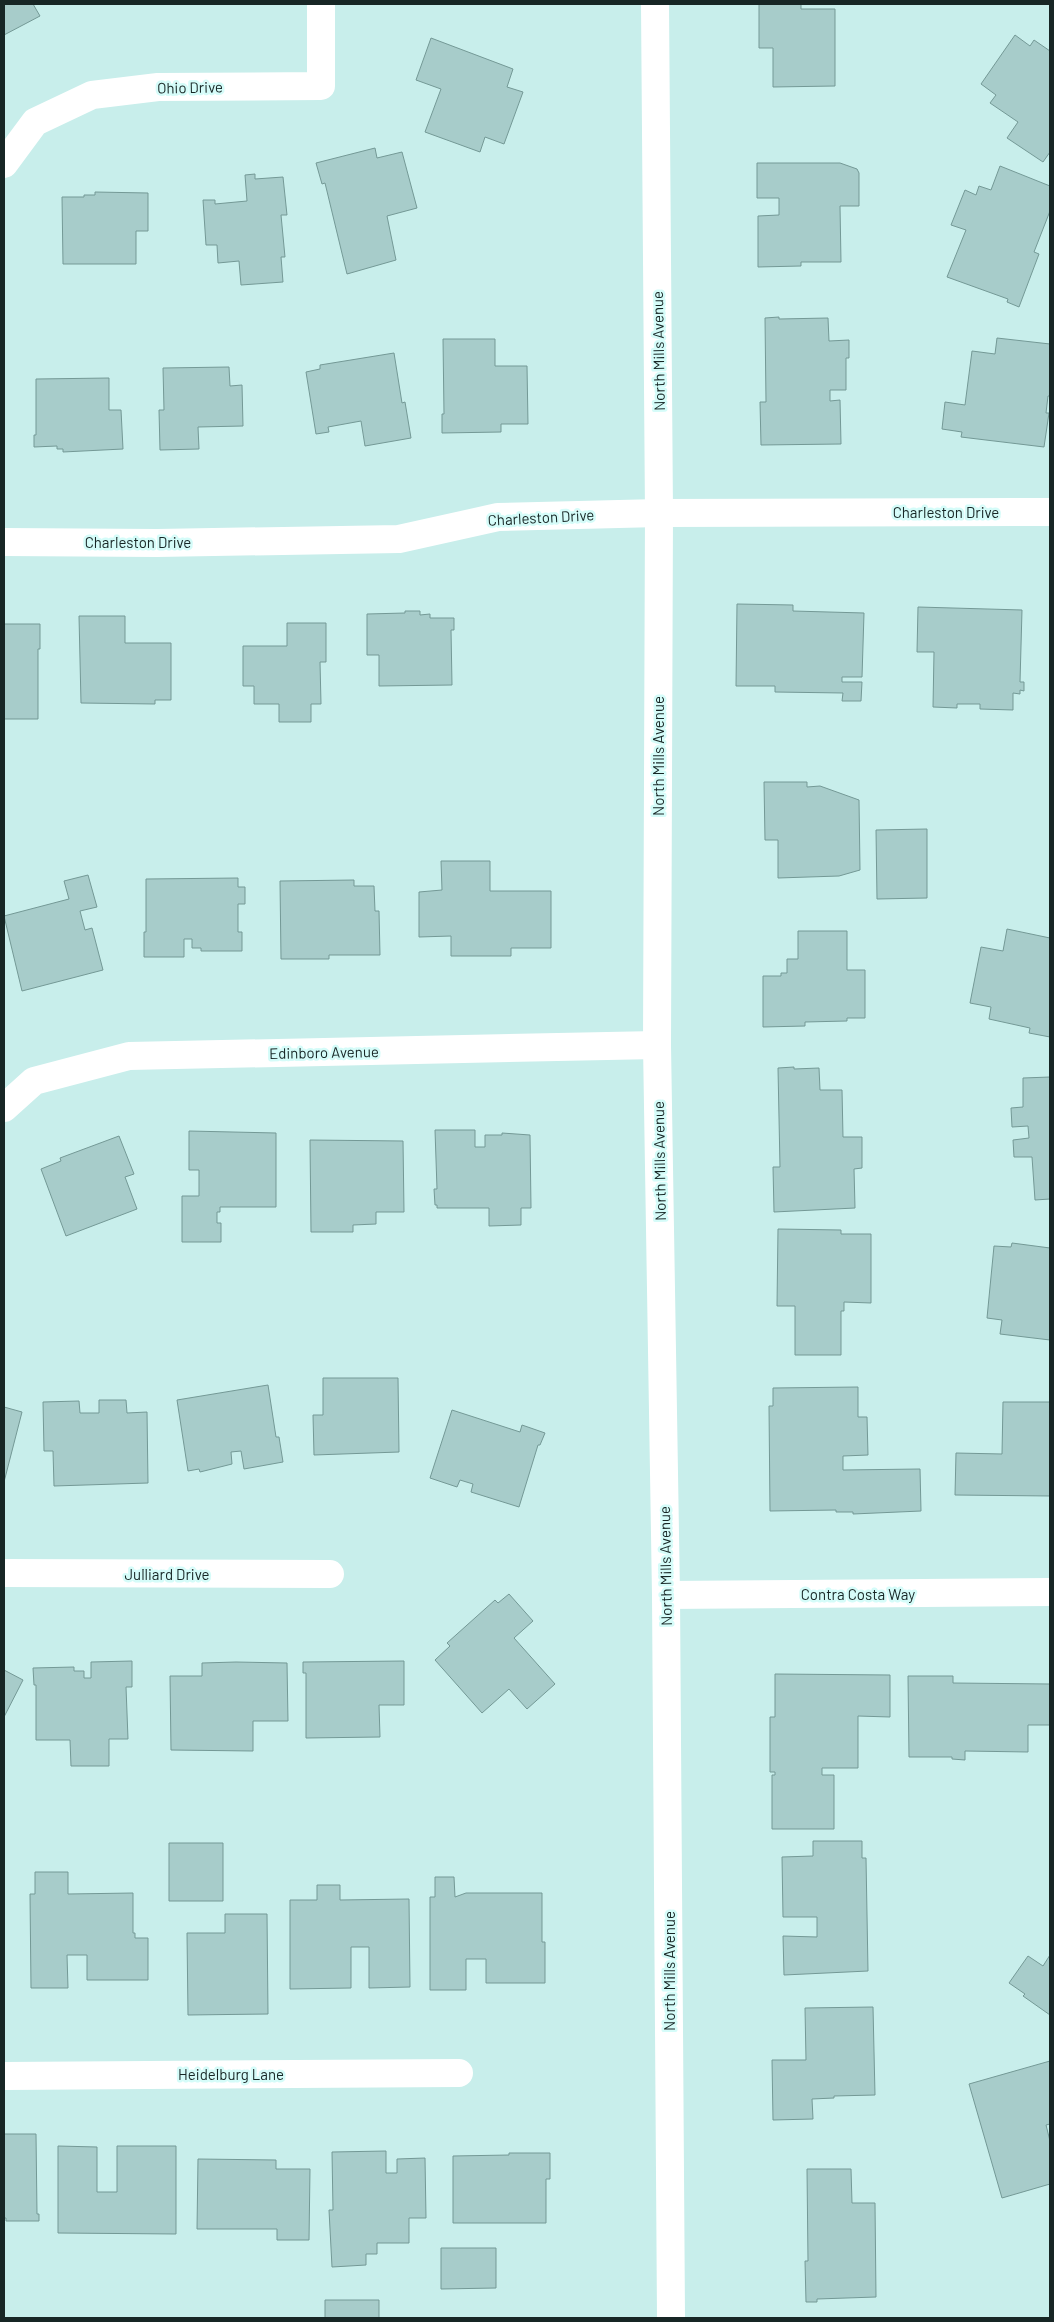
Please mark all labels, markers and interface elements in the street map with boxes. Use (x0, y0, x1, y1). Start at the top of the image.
street label: Ohio Drive (157, 77, 223, 97)
street label: North Mills Avenue (648, 291, 668, 411)
street label: Charleston Drive (893, 503, 999, 521)
street label: Charleston Drive (487, 505, 595, 529)
street label: Charleston Drive (85, 533, 191, 551)
street label: North Mills Avenue (649, 696, 667, 816)
street label: Edinboro Avenue (269, 1042, 379, 1062)
street label: North Mills Avenue (649, 1101, 669, 1221)
street label: North Mills Avenue (655, 1506, 675, 1626)
street label: Julliard Drive (124, 1565, 210, 1583)
street label: Contra Costa Way (801, 1585, 915, 1603)
street label: North Mills Avenue (660, 1911, 678, 2031)
street label: Heidelburg Lane (178, 2065, 284, 2083)

